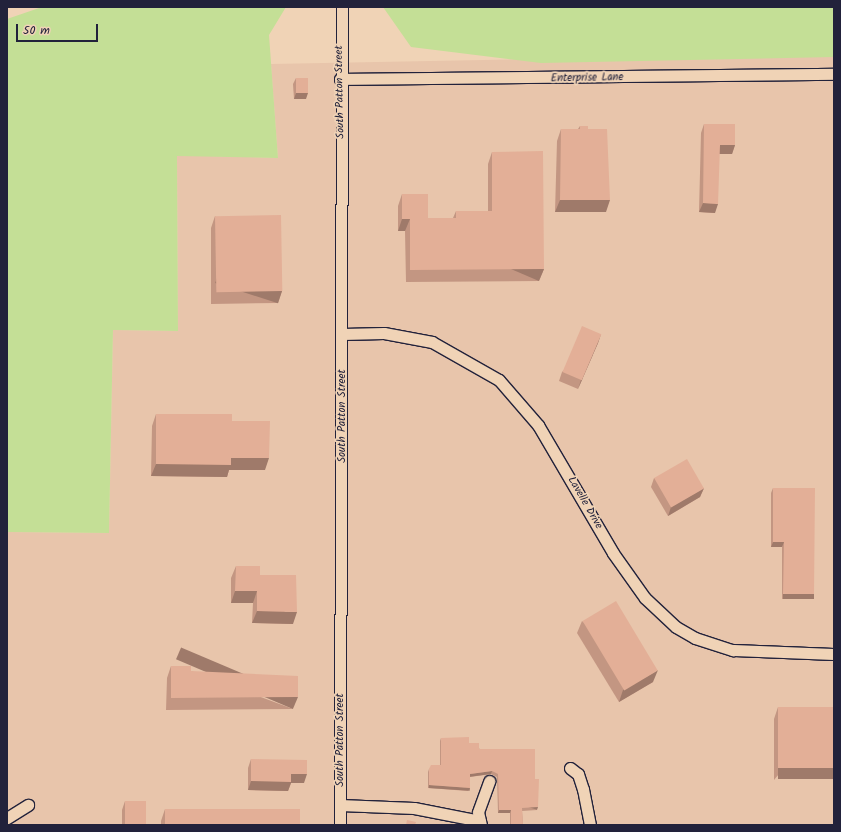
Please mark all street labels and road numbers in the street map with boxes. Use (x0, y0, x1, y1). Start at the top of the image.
street label: South Patton Street (333, 45, 347, 139)
street label: Enterprise Lane (551, 71, 623, 85)
street label: South Patton Street (335, 369, 349, 463)
street label: Lavelle Drive (565, 474, 605, 532)
street label: South Patton Street (333, 693, 347, 787)

